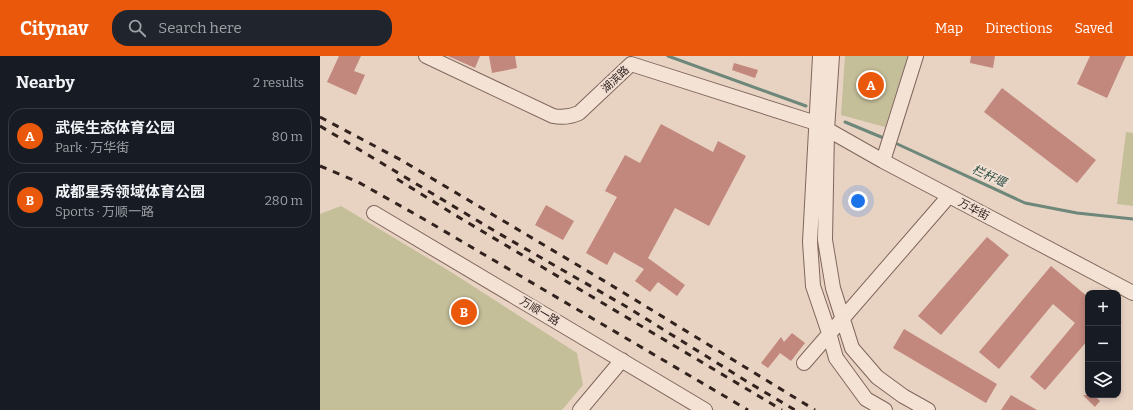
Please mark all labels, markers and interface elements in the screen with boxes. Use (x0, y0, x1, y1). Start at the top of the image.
search box (112, 10, 392, 46)
text: Citynav (20, 17, 88, 40)
icon: search (126, 17, 148, 39)
text: Search here (158, 19, 242, 37)
text: Map (935, 20, 963, 37)
text: Directions (985, 20, 1053, 37)
text: Saved (1075, 20, 1113, 37)
street label: 湖滨路 (599, 63, 632, 95)
pin: A (858, 70, 884, 100)
text: Nearby (16, 72, 75, 93)
text: 2 results (253, 75, 304, 90)
text: 武侯生态体育公园 (55, 119, 175, 137)
text: A (25, 129, 35, 144)
text: 80 m (272, 129, 303, 144)
text: Park · 万华街 (55, 140, 129, 155)
water label: 栏杆堰 (970, 162, 1010, 191)
text: 成都星秀领域体育公园 (55, 183, 205, 201)
your location (848, 191, 868, 211)
text: B (26, 193, 34, 208)
text: 280 m (265, 193, 303, 208)
street label: 万华街 (956, 196, 991, 223)
text: Sports · 万顺一路 (55, 204, 154, 219)
map controls (1085, 290, 1121, 398)
button: + (1085, 290, 1121, 326)
street label: 万顺一路 (518, 295, 562, 328)
pin: B (451, 297, 477, 327)
button: − (1085, 326, 1121, 362)
button: layers (1085, 362, 1121, 398)

